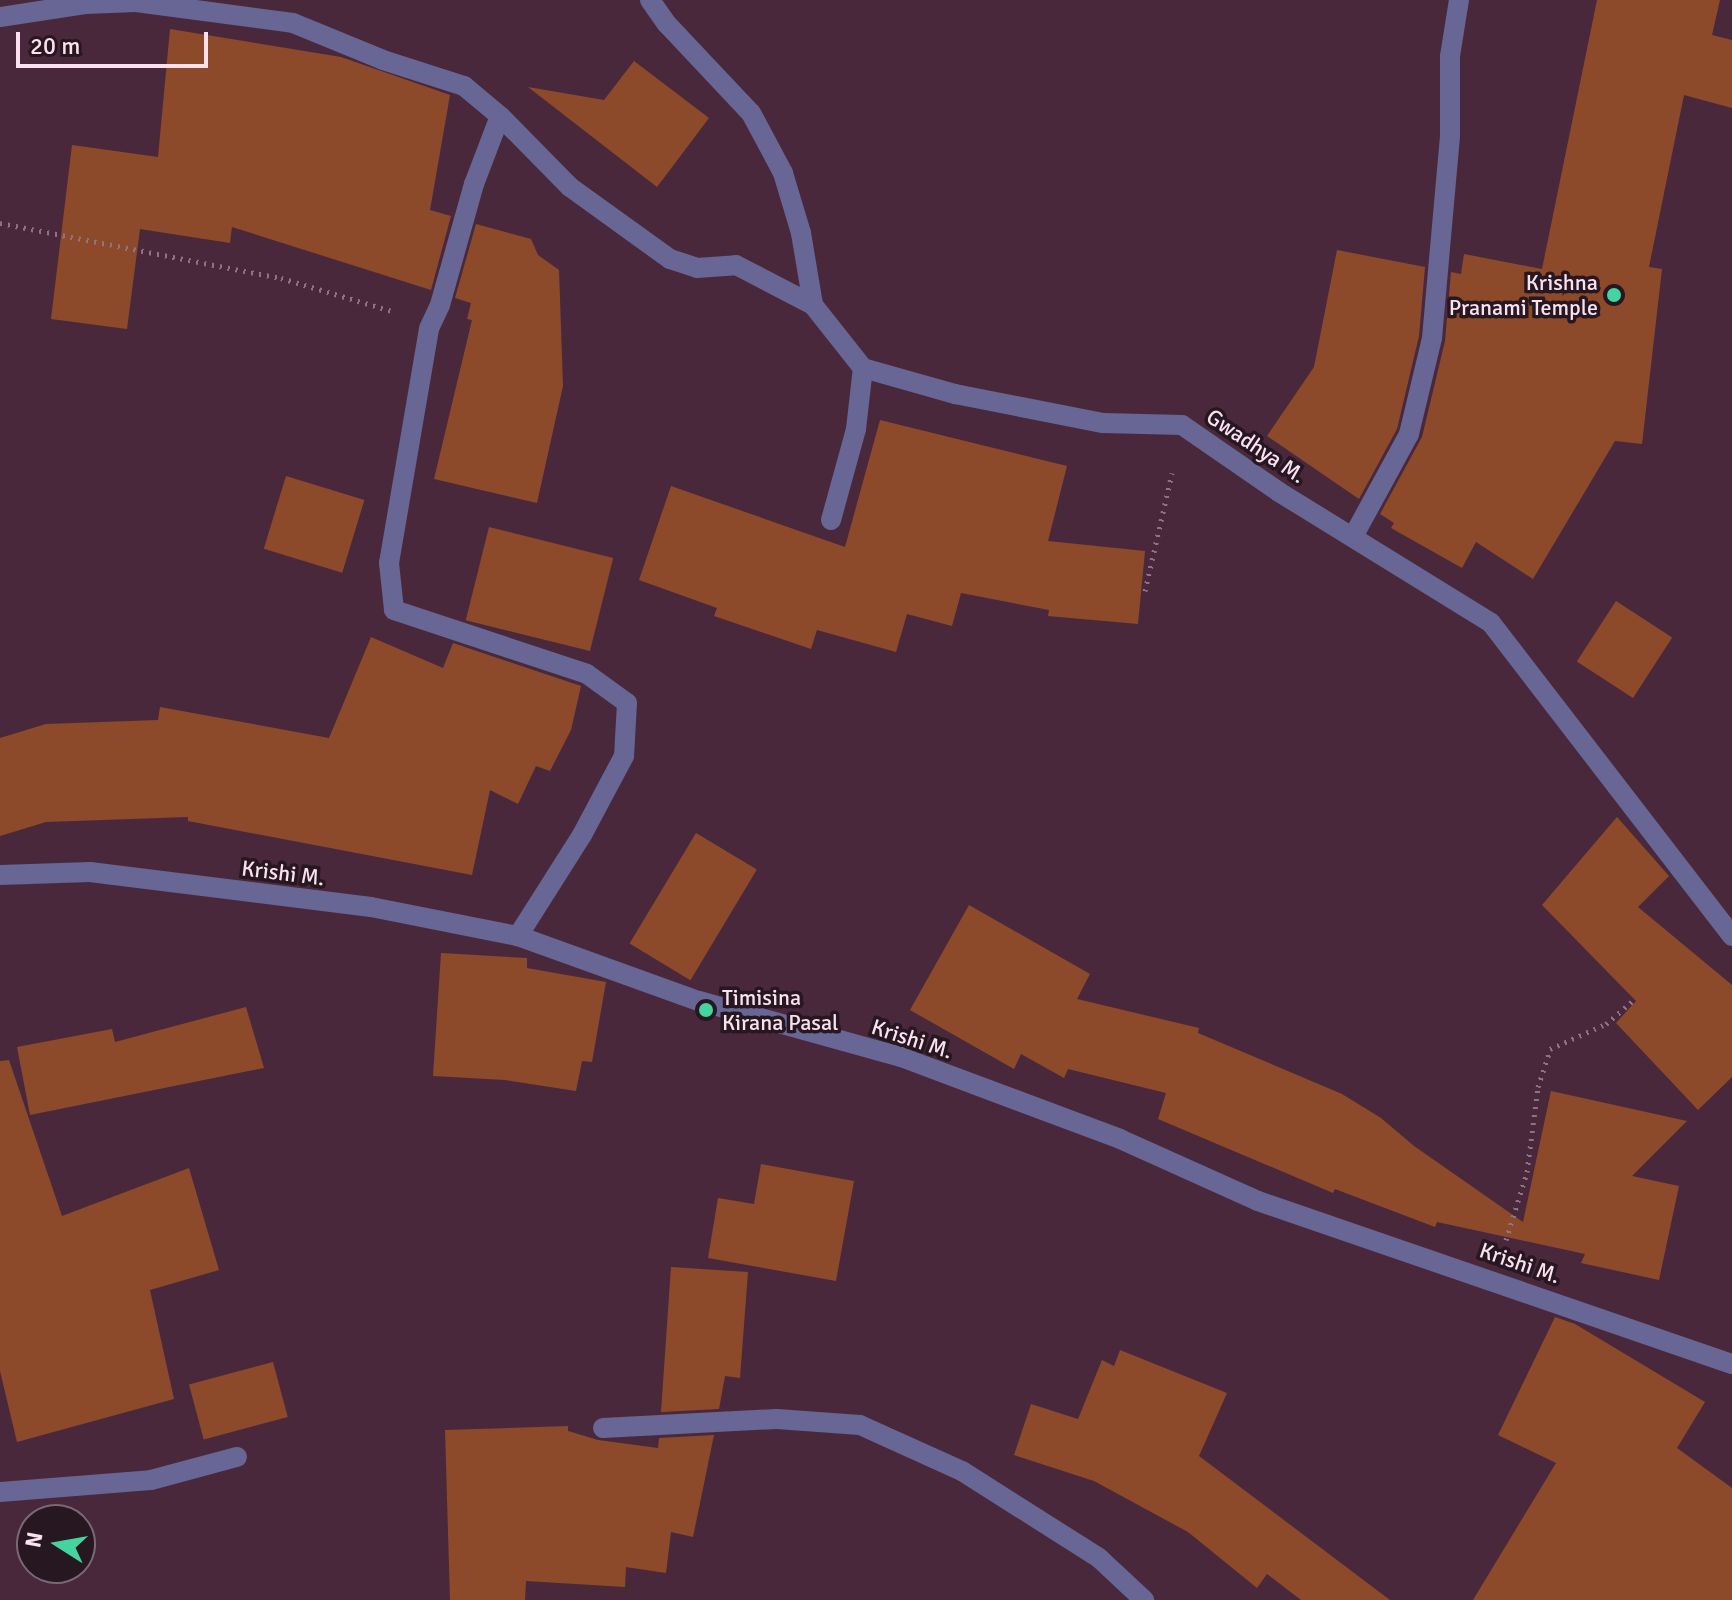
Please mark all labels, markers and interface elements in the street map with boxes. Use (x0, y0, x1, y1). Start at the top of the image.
scale bar (20, 16, 212, 66)
text: 20 m (30, 31, 80, 61)
place label: Krishna Pranami Temple (1449, 269, 1598, 320)
marker: Krishna Pranami Temple (1605, 286, 1623, 304)
street label: Gwadhya M. (1201, 403, 1311, 489)
street label: Krishi M. (240, 855, 326, 891)
place label: Timisina Kirana Pasal (722, 984, 839, 1036)
marker: Timisina Kirana Pasal (697, 1001, 715, 1019)
street label: Krishi M. (868, 1014, 956, 1064)
street label: Krishi M. (1476, 1237, 1564, 1289)
north arrow (16, 1504, 96, 1584)
text: N (19, 1530, 49, 1550)

